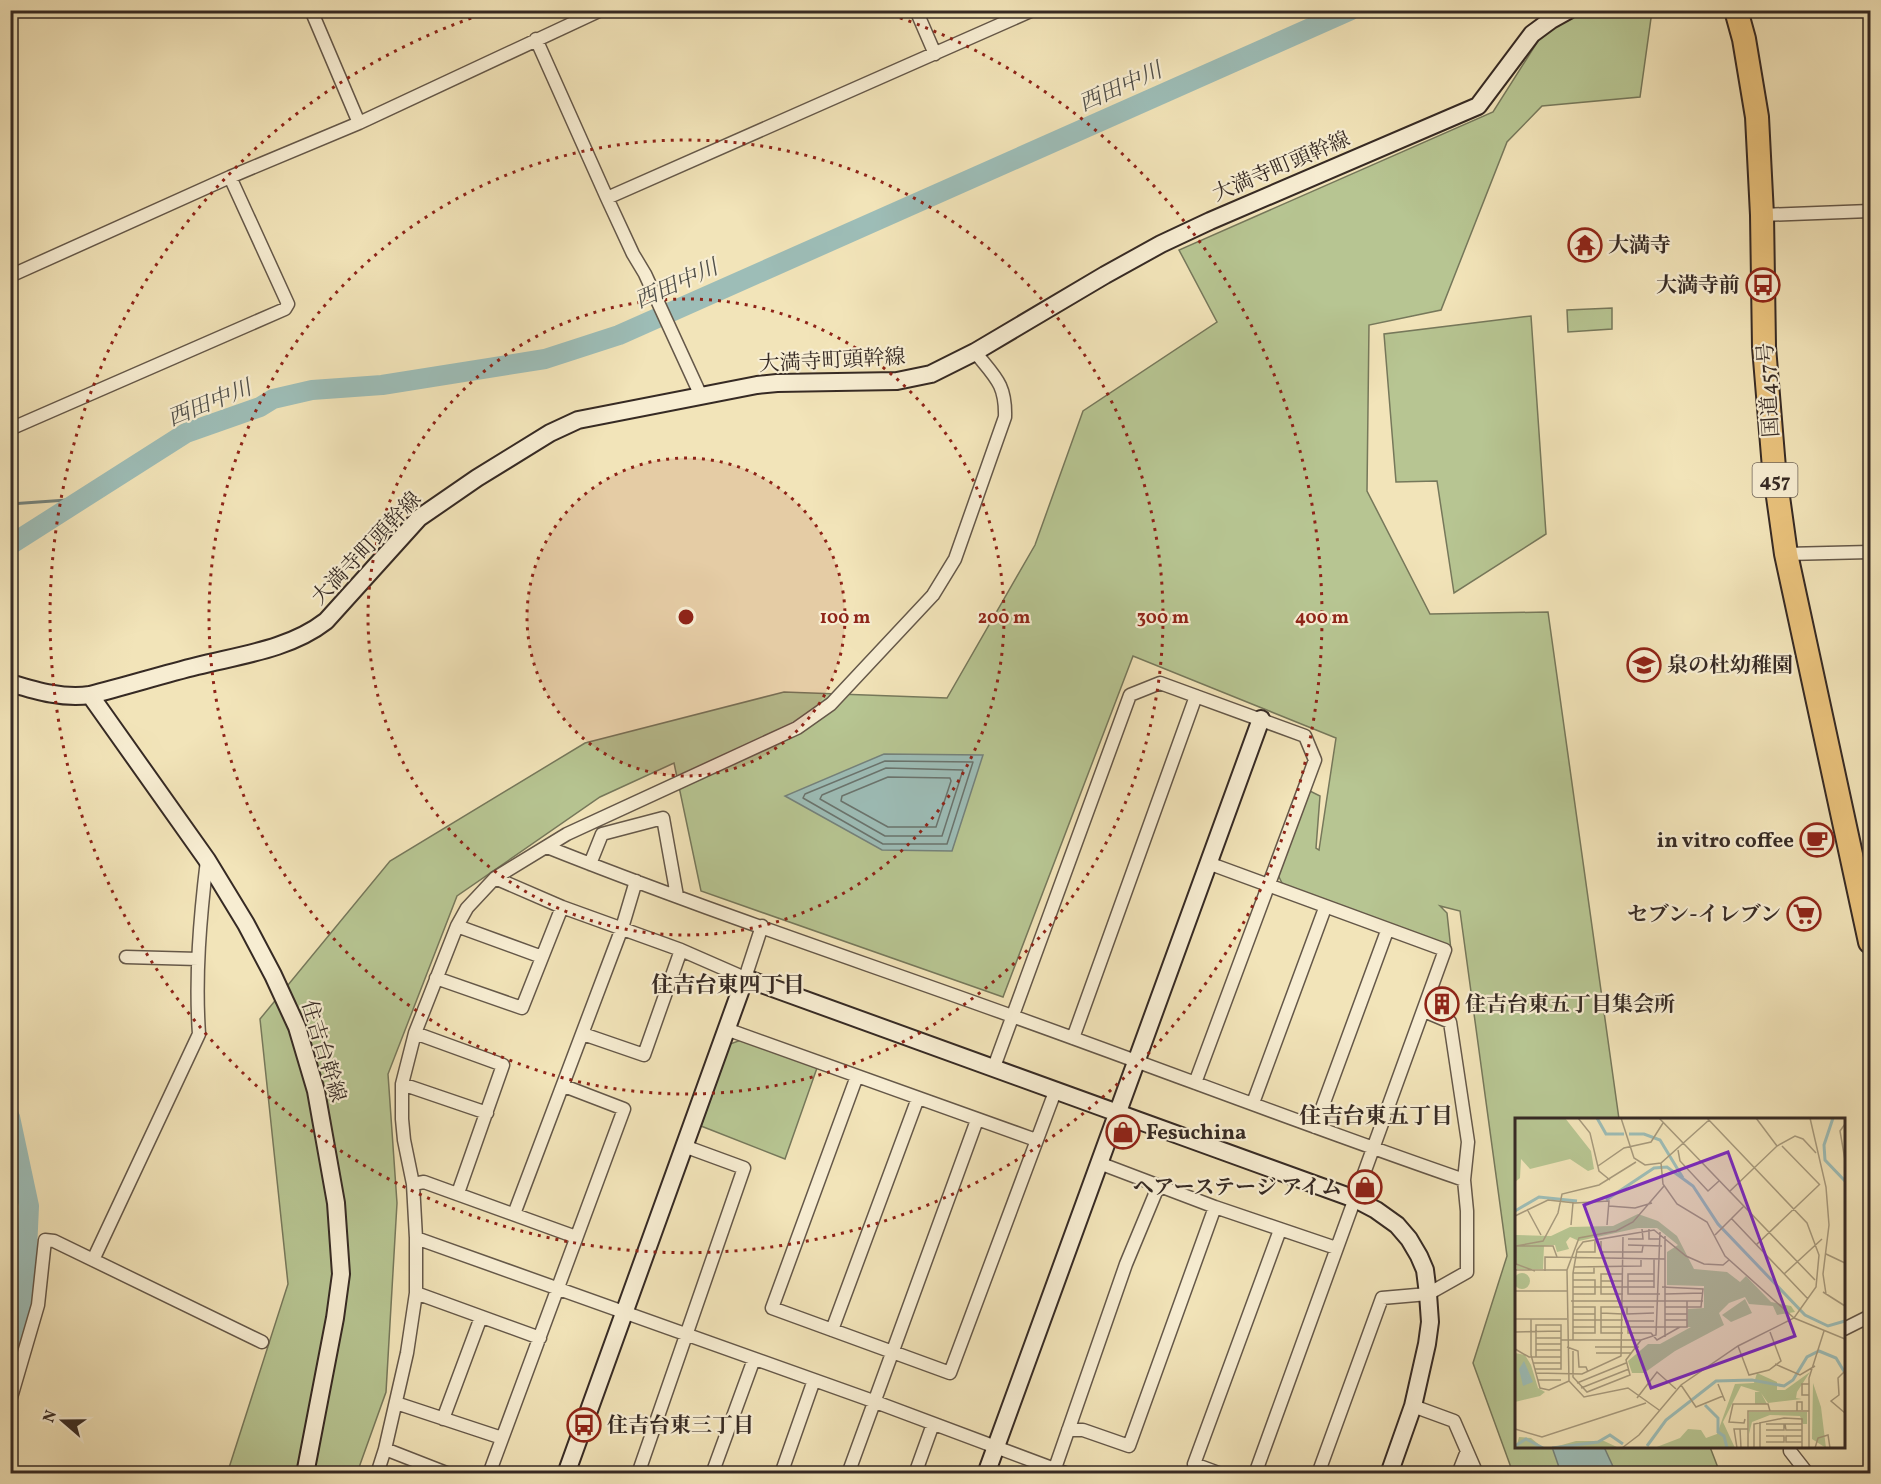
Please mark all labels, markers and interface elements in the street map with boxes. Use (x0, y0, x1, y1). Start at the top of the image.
water label: 西田中川 (1075, 55, 1169, 120)
street label: 大満寺町頭幹線 (1208, 125, 1355, 209)
temple icon: 大満寺 (1567, 227, 1603, 263)
place label: 大満寺 (1608, 232, 1671, 261)
water label: 西田中川 (631, 252, 725, 317)
bus stop icon: 大満寺前 (1745, 267, 1781, 303)
place label: 大満寺前 (1656, 272, 1740, 301)
street label: 国道457号 (1752, 341, 1787, 438)
street label: 大満寺町頭幹線 (758, 343, 906, 380)
water label: 西田中川 (163, 373, 258, 435)
road number: 457 (1752, 463, 1798, 497)
street label: 大満寺町頭幹線 (306, 486, 429, 612)
text: 100 m (820, 606, 870, 631)
text: 200 m (978, 606, 1030, 631)
text: 300 m (1137, 606, 1189, 631)
text: 400 m (1295, 606, 1349, 631)
centre of rings (676, 607, 696, 627)
school or university icon: 泉の杜幼稚園 (1626, 647, 1662, 683)
place label: 泉の杜幼稚園 (1667, 652, 1793, 681)
cafe icon: in vitro coffee (1799, 822, 1835, 858)
place label: in vitro coffee (1657, 827, 1794, 856)
supermarket icon: セブン-イレブン (1786, 896, 1822, 932)
place label: セブン-イレブン (1627, 901, 1781, 930)
district label: 住吉台東四丁目 (651, 971, 805, 1002)
building icon: 住吉台東五丁目集会所 (1424, 986, 1460, 1022)
place label: 住吉台東五丁目集会所 (1465, 991, 1675, 1020)
street label: 住吉台幹線 (293, 997, 352, 1106)
district label: 住吉台東五丁目 (1299, 1102, 1453, 1133)
shop icon: Fesuchina (1105, 1114, 1141, 1150)
inset map (1515, 1118, 1845, 1448)
place label: Fesuchina (1146, 1119, 1247, 1148)
shop icon: ヘアーステージ アイム (1347, 1169, 1383, 1205)
place label: ヘアーステージ アイム (1133, 1174, 1342, 1203)
north arrow (33, 1391, 93, 1451)
text: N (38, 1407, 63, 1426)
bus stop icon: 住吉台東三丁目 (566, 1407, 602, 1443)
place label: 住吉台東三丁目 (607, 1412, 754, 1441)

